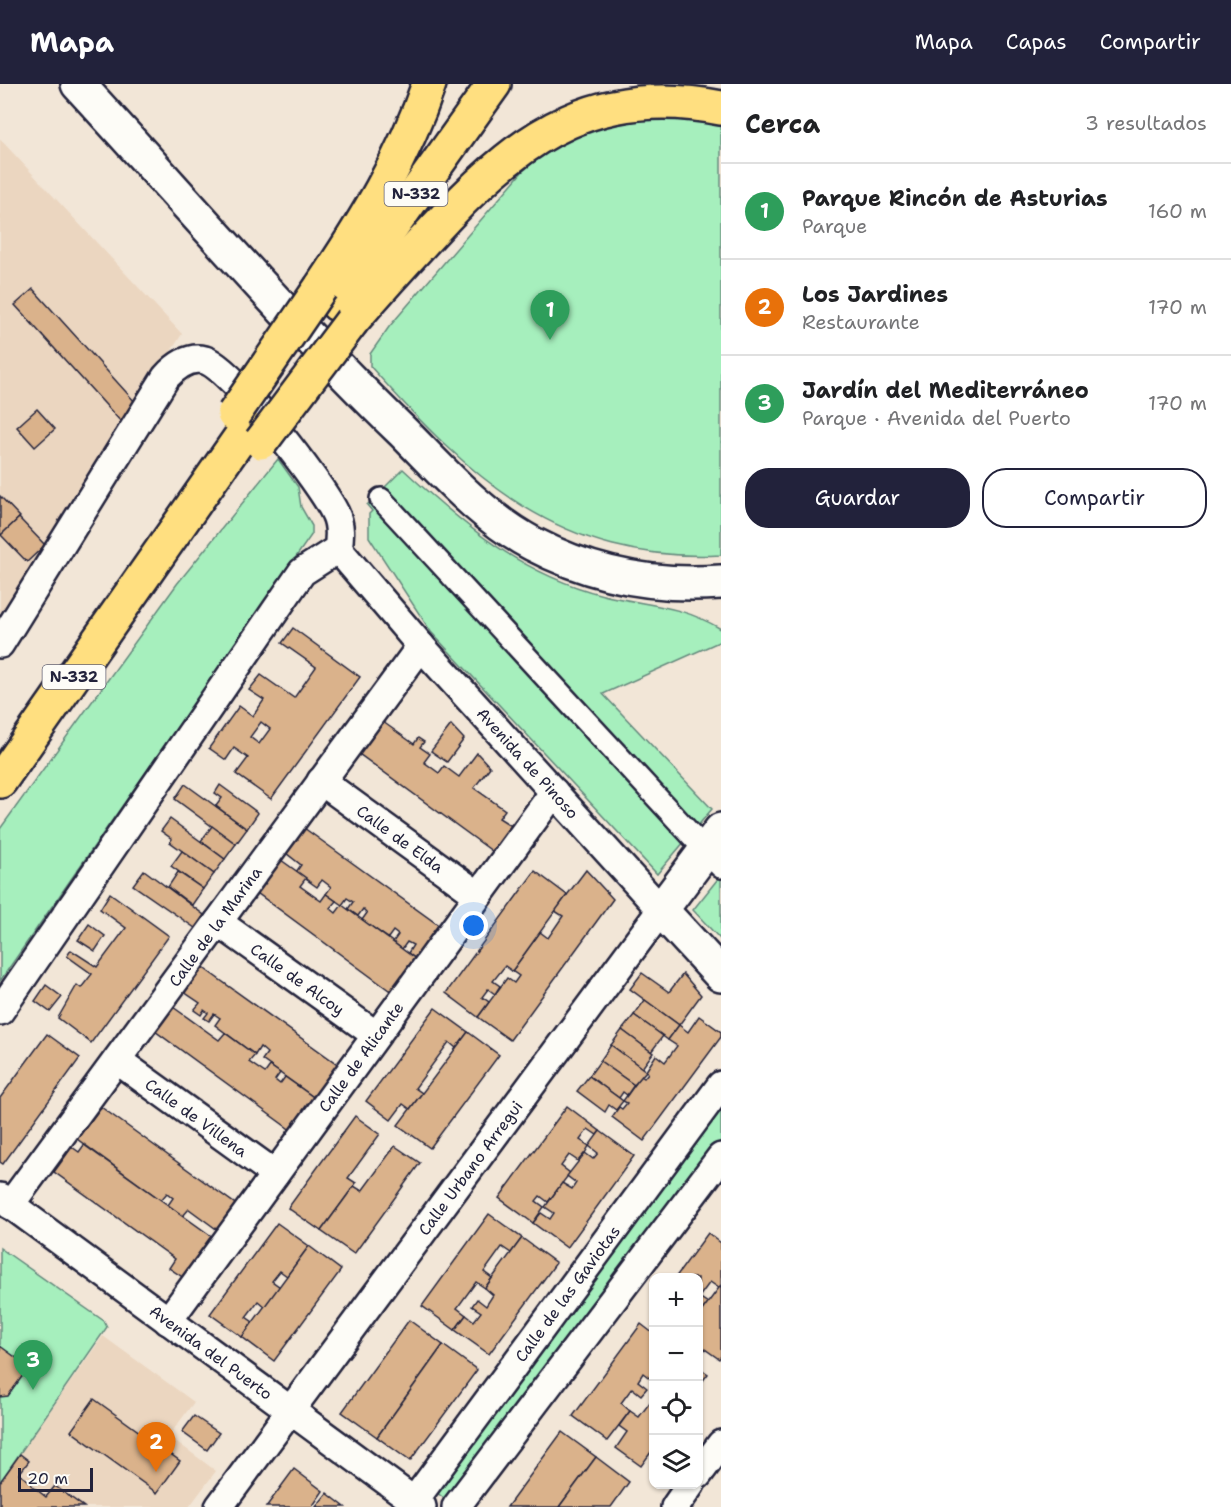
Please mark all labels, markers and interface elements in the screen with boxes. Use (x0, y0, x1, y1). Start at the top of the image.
text: Mapa (30, 23, 114, 61)
text: Mapa (915, 28, 973, 56)
text: Capas (1006, 28, 1067, 56)
text: Compartir (1100, 28, 1201, 56)
text: Cerca (745, 106, 820, 141)
text: 3 resultados (1085, 110, 1207, 136)
road number: N-332 (384, 182, 448, 206)
text: Parque Rincón de Asturias (802, 184, 1108, 213)
text: 1 (760, 198, 769, 224)
text: 160 m (1148, 198, 1207, 224)
text: Parque (802, 213, 867, 239)
text: Los Jardines (802, 280, 948, 309)
pin: 1 (530, 290, 570, 340)
text: 2 (758, 294, 772, 320)
text: 170 m (1148, 294, 1207, 320)
text: Restaurante (802, 309, 920, 335)
text: Jardín del Mediterráneo (802, 376, 1089, 405)
text: 3 (758, 390, 772, 416)
text: 170 m (1148, 390, 1207, 416)
text: Parque · Avenida del Puerto (802, 405, 1071, 431)
button: Guardar (745, 468, 970, 528)
button: Compartir (982, 468, 1207, 528)
road number: N-332 (42, 665, 106, 689)
street label: Avenida de Pinoso (472, 703, 583, 823)
street label: Calle de Elda (352, 800, 448, 878)
street label: Calle de la Marina (164, 862, 267, 991)
your location (459, 911, 488, 940)
street label: Calle de Alcoy (246, 939, 349, 1020)
street label: Calle de Alicante (314, 998, 408, 1117)
street label: Calle de Villena (141, 1074, 252, 1162)
street label: Calle Urbano Arregui (414, 1096, 527, 1240)
street label: Calle de las Gaviotas (510, 1221, 625, 1366)
map controls (649, 1273, 703, 1489)
button: + (649, 1273, 703, 1327)
street label: Avenida del Puerto (145, 1300, 277, 1405)
button: − (649, 1327, 703, 1381)
pin: 3 (14, 1340, 52, 1390)
button: locate (649, 1381, 703, 1435)
pin: 2 (136, 1422, 176, 1472)
button: layers (649, 1435, 703, 1489)
scale bar (18, 1465, 93, 1492)
text: 20 m (27, 1468, 68, 1489)

